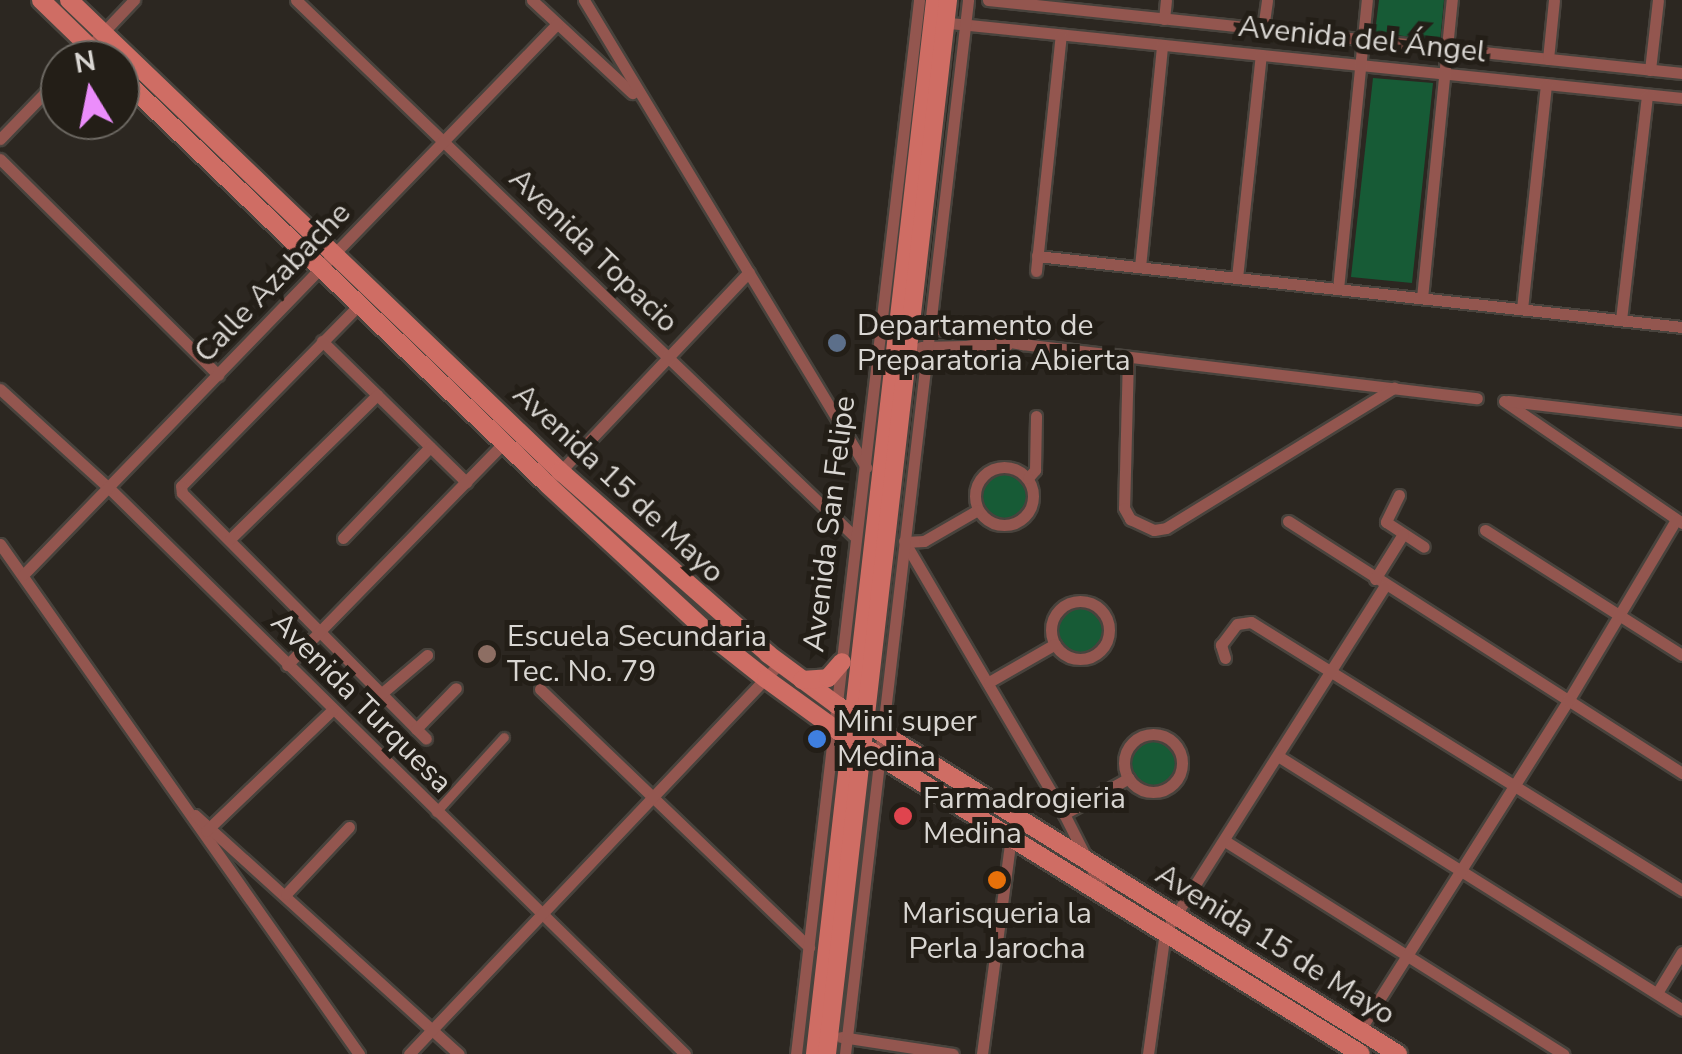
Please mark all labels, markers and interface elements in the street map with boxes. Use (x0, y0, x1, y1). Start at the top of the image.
street label: Avenida del Ángel (1236, 9, 1488, 71)
north arrow (40, 40, 140, 140)
text: N (72, 42, 99, 83)
street label: Avenida Topacio (501, 161, 685, 341)
street label: Calle Azabache (188, 195, 358, 371)
place label: Departamento de Preparatoria Abierta (857, 308, 1131, 378)
marker: Departamento de Preparatoria Abierta (826, 332, 848, 354)
street label: Avenida 15 de Mayo (505, 377, 731, 591)
street label: Avenida San Felipe (796, 394, 864, 654)
street label: Avenida Turquesa (263, 605, 459, 801)
place label: Escuela Secundaria Tec. No. 79 (507, 619, 767, 690)
marker: Escuela Secundaria Tec. No. 79 (476, 643, 498, 665)
place label: Mini super Medina (837, 704, 977, 774)
marker: Mini super Medina (806, 728, 828, 750)
place label: Farmadrogieria Medina (923, 781, 1126, 852)
marker: Farmadrogieria Medina (892, 805, 914, 827)
street label: Avenida 15 de Mayo (1149, 857, 1401, 1033)
marker: Marisqueria la Perla Jarocha (986, 869, 1008, 891)
place label: Marisqueria la Perla Jarocha (902, 896, 1092, 966)

